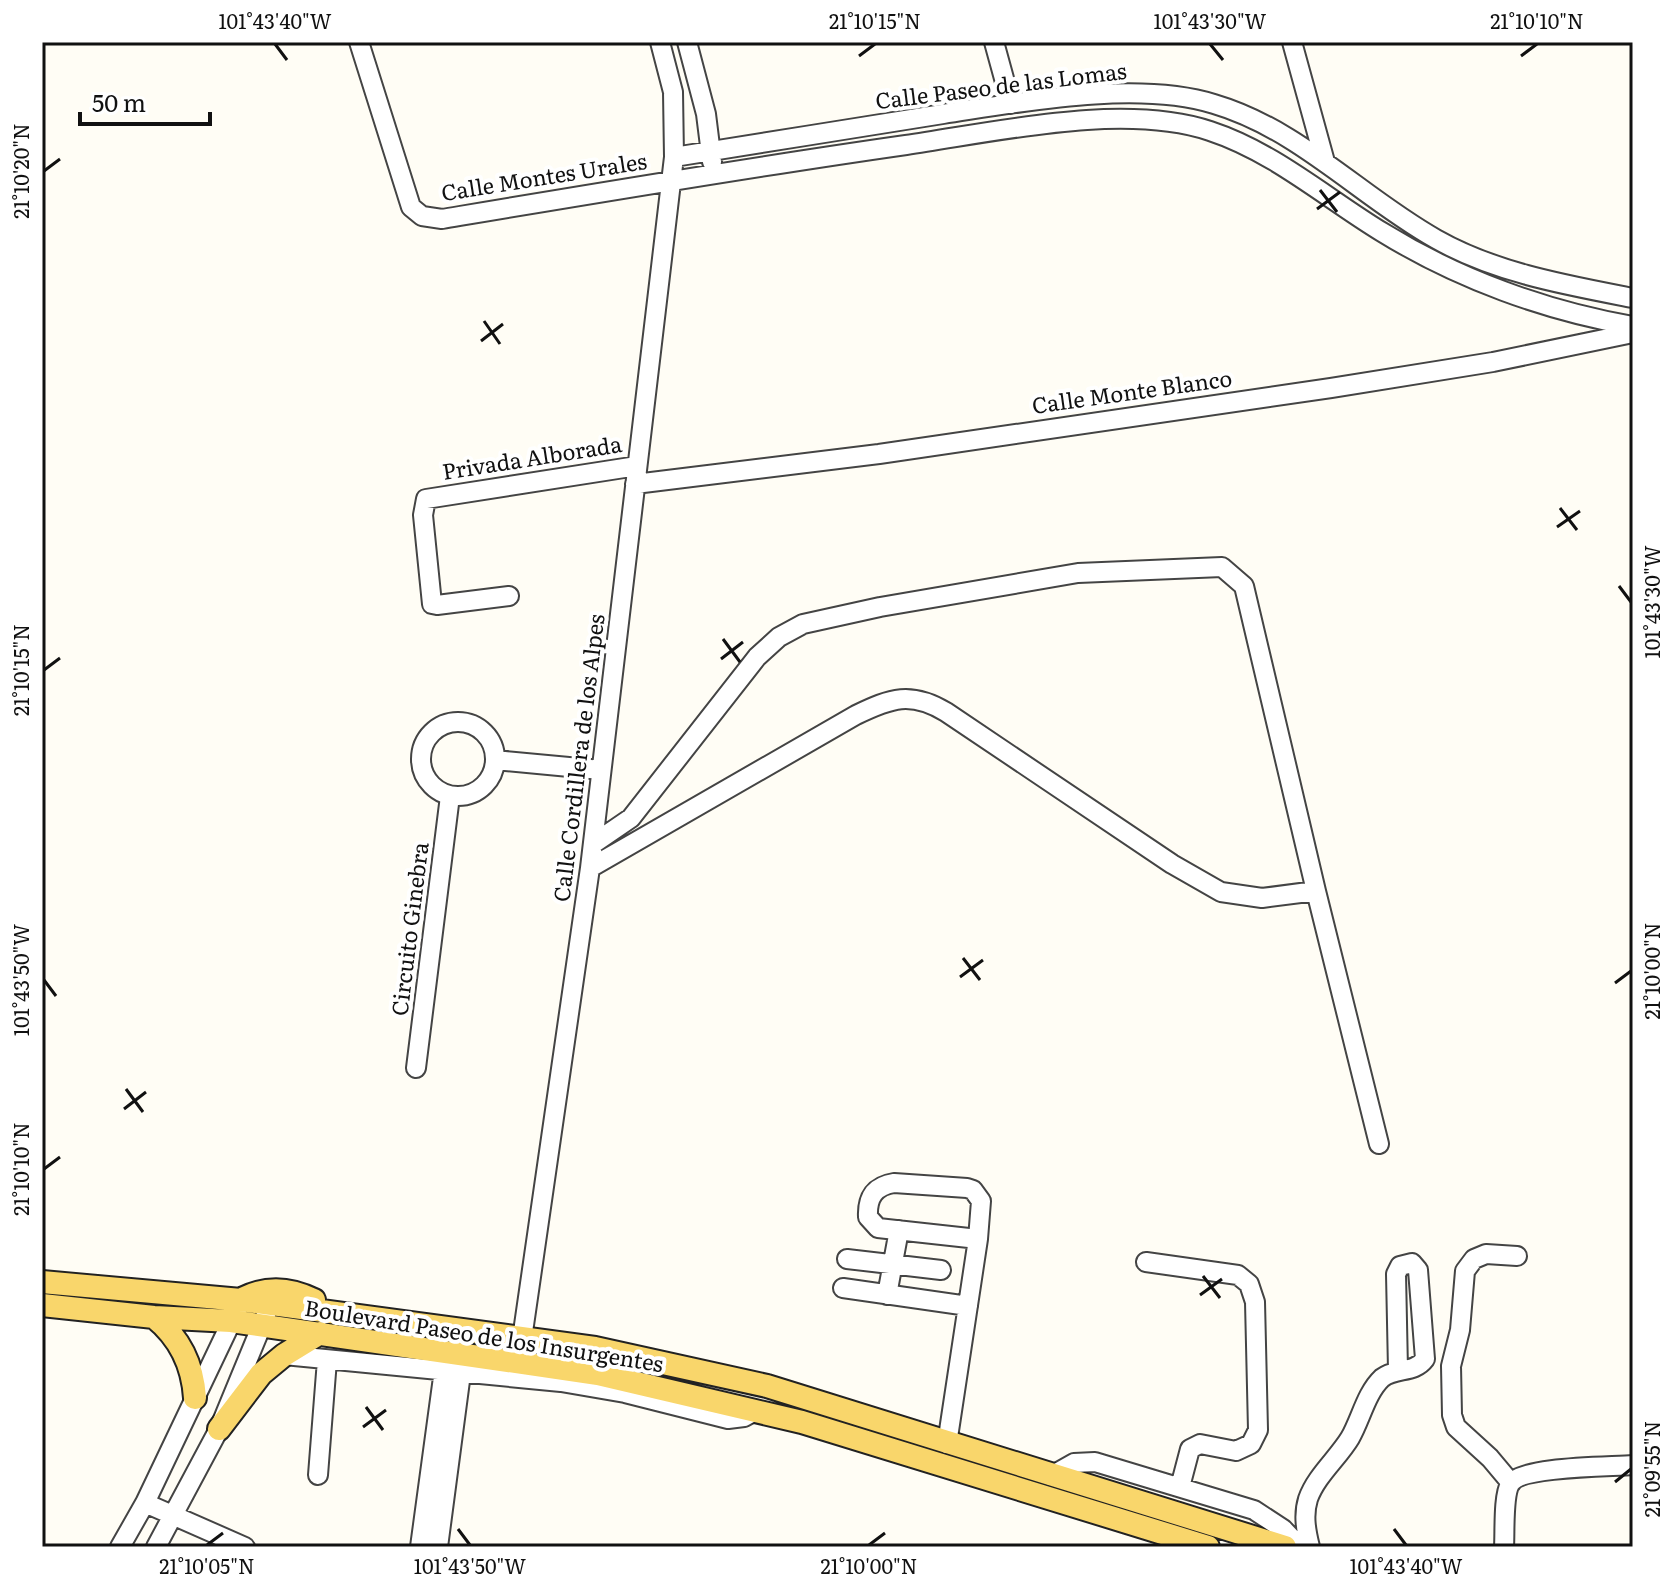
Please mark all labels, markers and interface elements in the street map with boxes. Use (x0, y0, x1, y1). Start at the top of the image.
text: 101°43'40"W (218, 5, 332, 35)
text: 21°10'15"N (829, 5, 921, 35)
text: 101°43'30"W (1154, 5, 1267, 35)
text: 21°10'10"N (1490, 5, 1584, 35)
street label: Calle Paseo de las Lomas (873, 53, 1128, 116)
scale bar (80, 76, 210, 126)
text: 50 m (92, 84, 146, 119)
text: 21°10'20"N (5, 123, 35, 219)
street label: Calle Montes Urales (439, 143, 649, 208)
street label: Calle Monte Blanco (1030, 360, 1234, 421)
street label: Privada Alborada (440, 426, 624, 487)
text: 101°43'30"W (1636, 545, 1666, 658)
street label: Calle Cordillera de los Alpes (543, 612, 612, 904)
text: 21°10'15"N (5, 624, 35, 716)
street label: Circuito Ginebra (381, 840, 436, 1018)
text: 21°10'00"N (1636, 923, 1666, 1019)
text: 101°43'50"W (5, 924, 35, 1036)
text: 21°10'10"N (5, 1122, 35, 1216)
street label: Boulevard Paseo de los Insurgentes (302, 1290, 666, 1379)
text: 21°09'55"N (1636, 1421, 1666, 1517)
text: 21°10'05"N (159, 1550, 255, 1580)
text: 101°43'50"W (414, 1550, 526, 1580)
text: 21°10'00"N (821, 1550, 917, 1580)
text: 101°43'40"W (1349, 1550, 1463, 1580)

